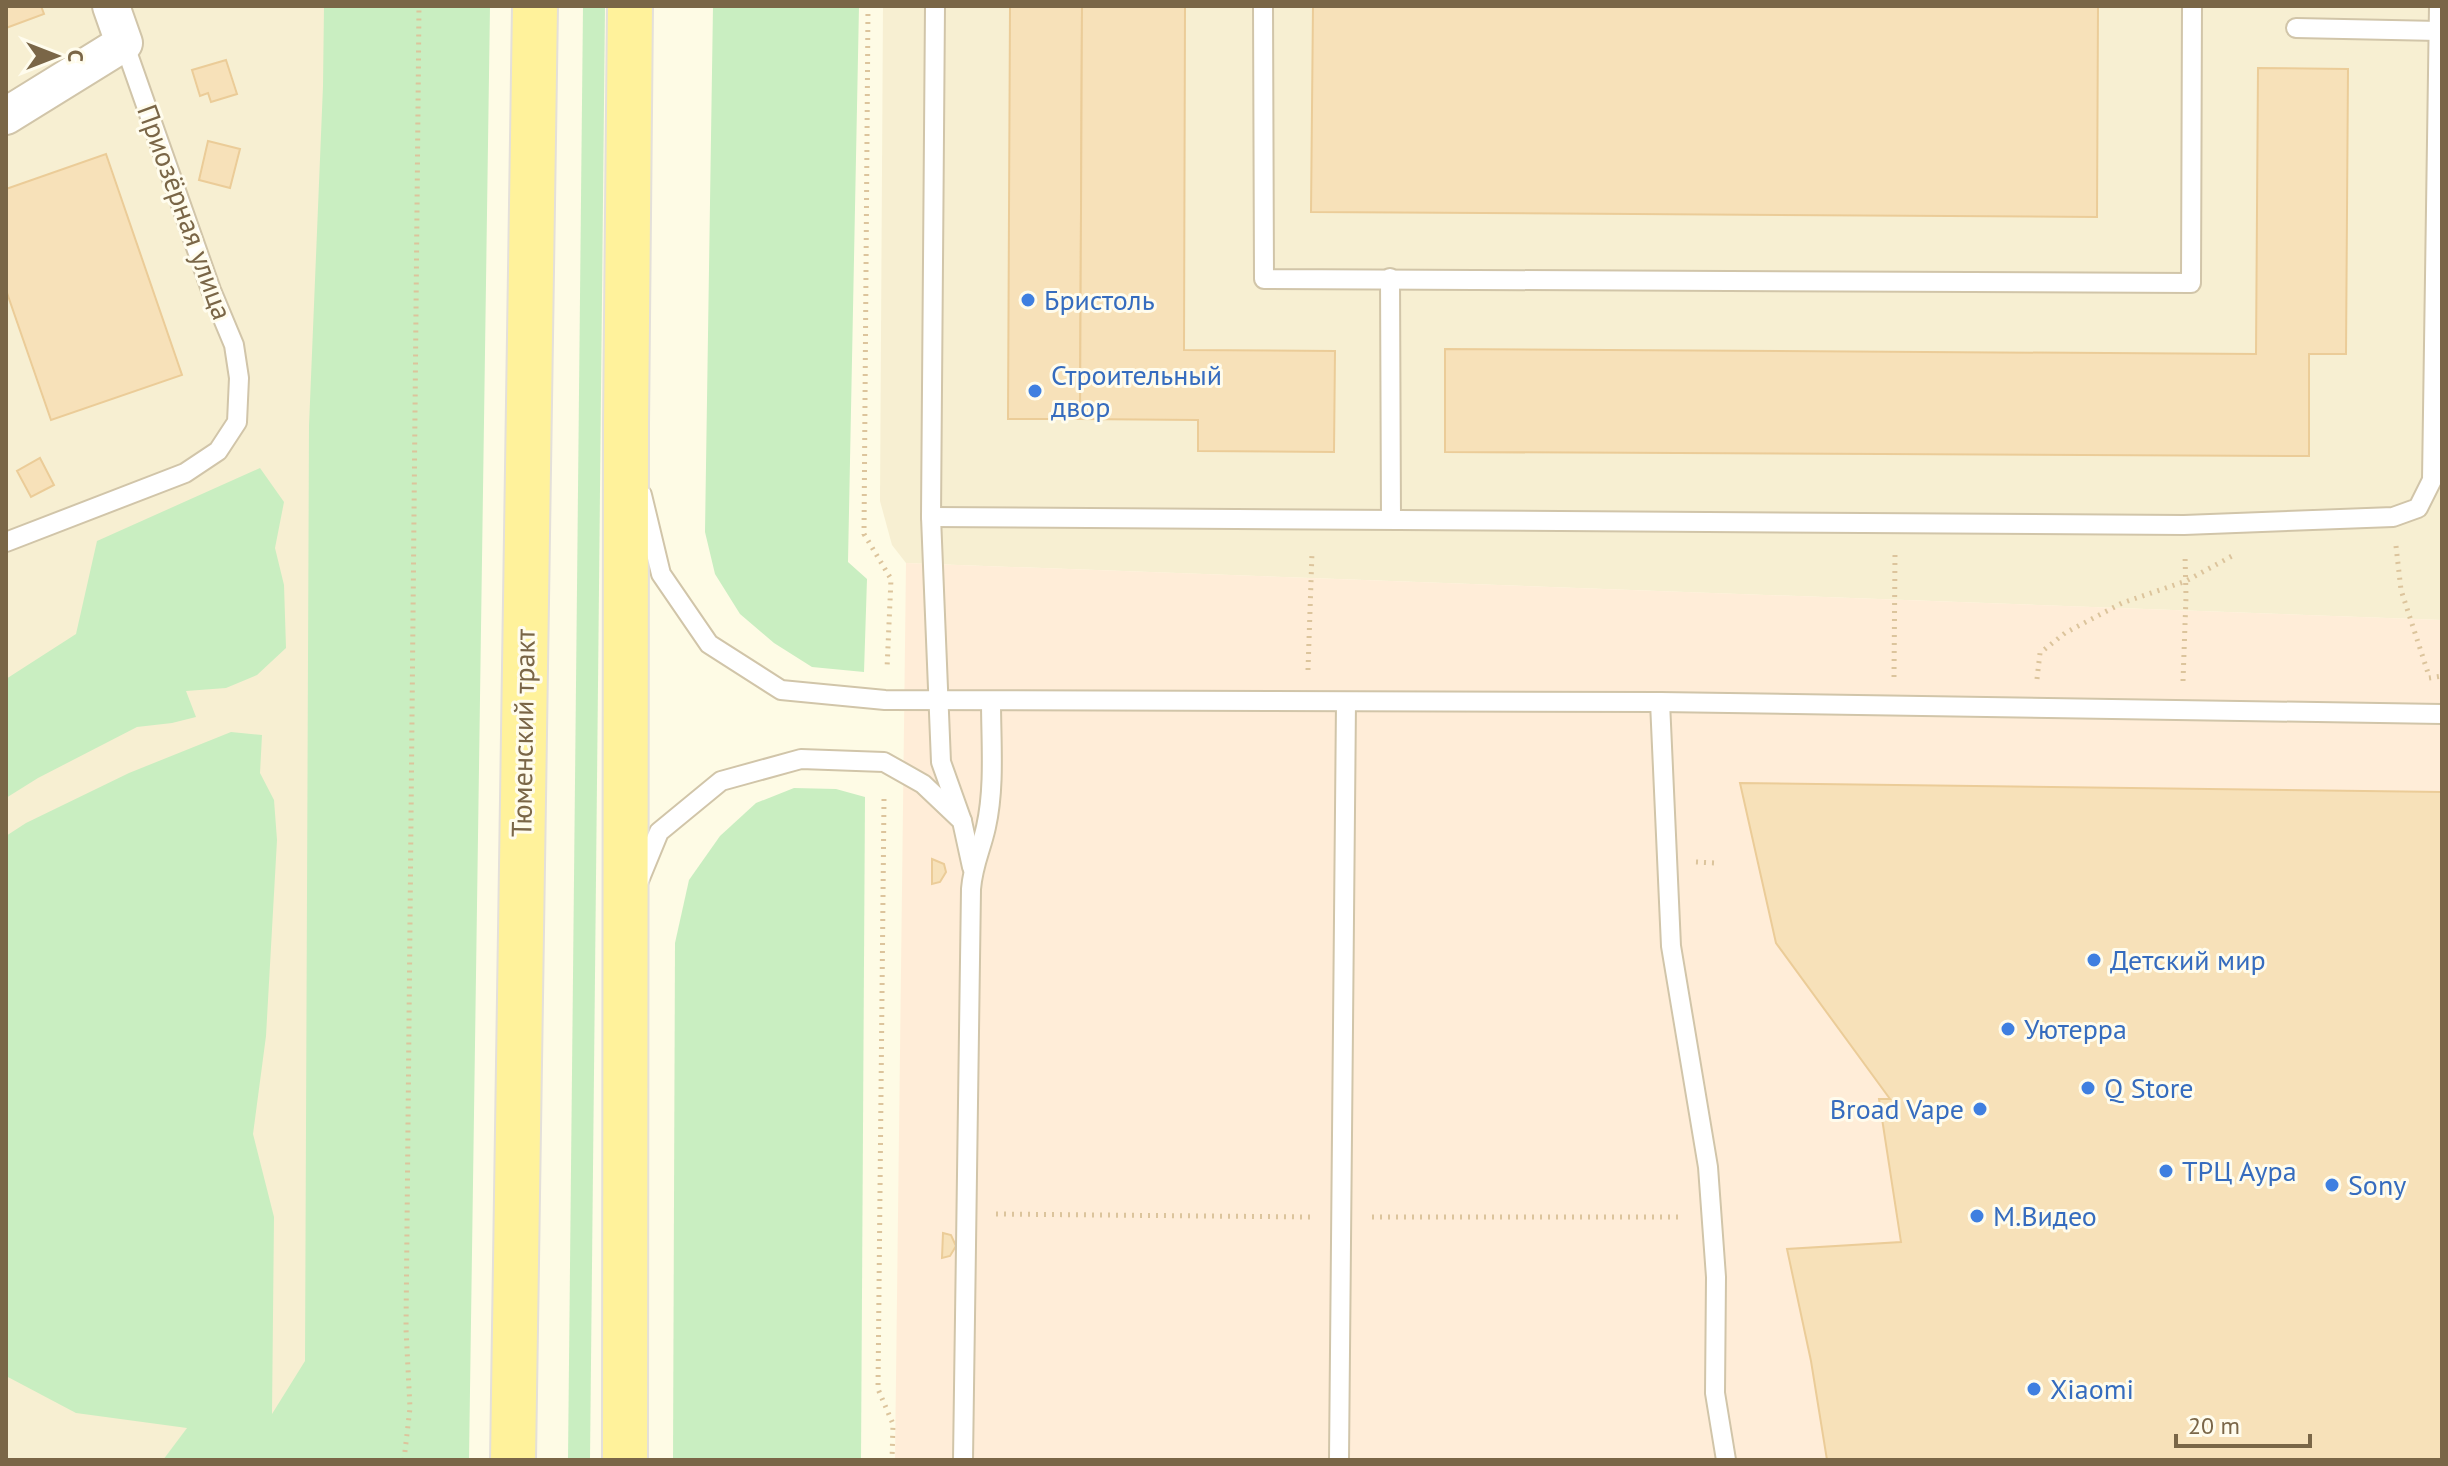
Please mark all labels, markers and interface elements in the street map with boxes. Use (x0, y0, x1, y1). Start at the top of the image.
north arrow (16, 16, 96, 96)
text: С (62, 50, 90, 62)
street label: Приозёрная улица (129, 99, 242, 325)
place label: Бристоль (1044, 281, 1155, 318)
marker: Бристоль (1019, 291, 1037, 309)
place label: Строительный двор (1051, 356, 1222, 425)
marker: Строительный двор (1026, 382, 1044, 400)
street label: Тюменский тракт (502, 628, 543, 837)
place label: Детский мир (2110, 941, 2266, 978)
marker: Детский мир (2085, 951, 2103, 969)
place label: Уютерра (2024, 1010, 2127, 1047)
marker: Уютерра (1999, 1020, 2017, 1038)
place label: Q Store (2104, 1069, 2193, 1106)
marker: Q Store (2079, 1079, 2097, 1097)
place label: Broad Vape (1830, 1090, 1964, 1127)
marker: Broad Vape (1971, 1100, 1989, 1118)
place label: ТРЦ Аура (2182, 1152, 2297, 1189)
marker: ТРЦ Аура (2157, 1162, 2175, 1180)
place label: Sony (2348, 1166, 2406, 1203)
marker: Sony (2323, 1176, 2341, 1194)
place label: М.Видео (1993, 1197, 2097, 1234)
marker: М.Видео (1968, 1207, 1986, 1225)
place label: Xiaomi (2050, 1370, 2134, 1407)
marker: Xiaomi (2025, 1380, 2043, 1398)
scale bar (2176, 1398, 2310, 1448)
text: 20 m (2188, 1410, 2240, 1441)

